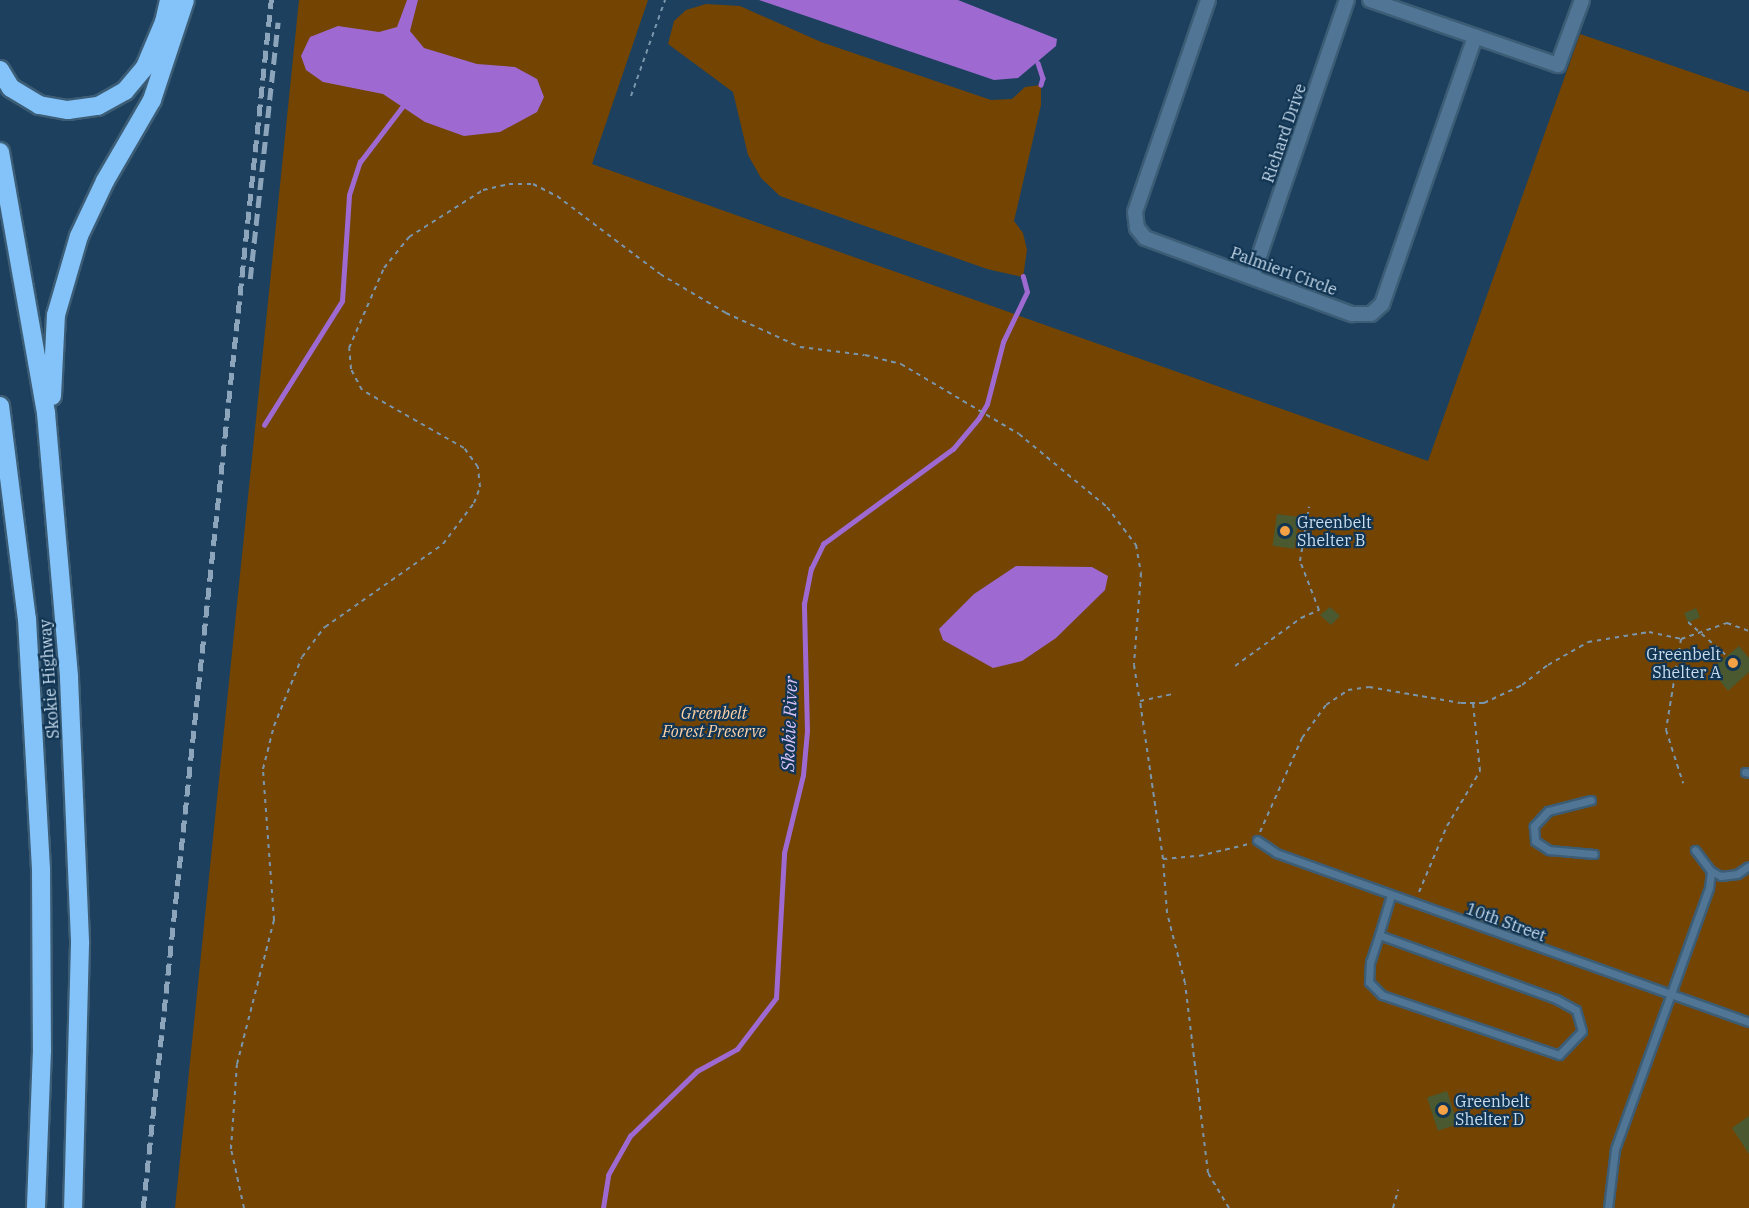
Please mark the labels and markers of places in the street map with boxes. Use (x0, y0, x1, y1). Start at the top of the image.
place label: Greenbelt Shelter B (1297, 512, 1372, 550)
marker: Greenbelt Shelter B (1278, 524, 1292, 538)
place label: Greenbelt Shelter A (1646, 644, 1721, 682)
marker: Greenbelt Shelter A (1726, 656, 1740, 670)
place label: Greenbelt Shelter D (1455, 1091, 1530, 1129)
marker: Greenbelt Shelter D (1436, 1103, 1450, 1117)

